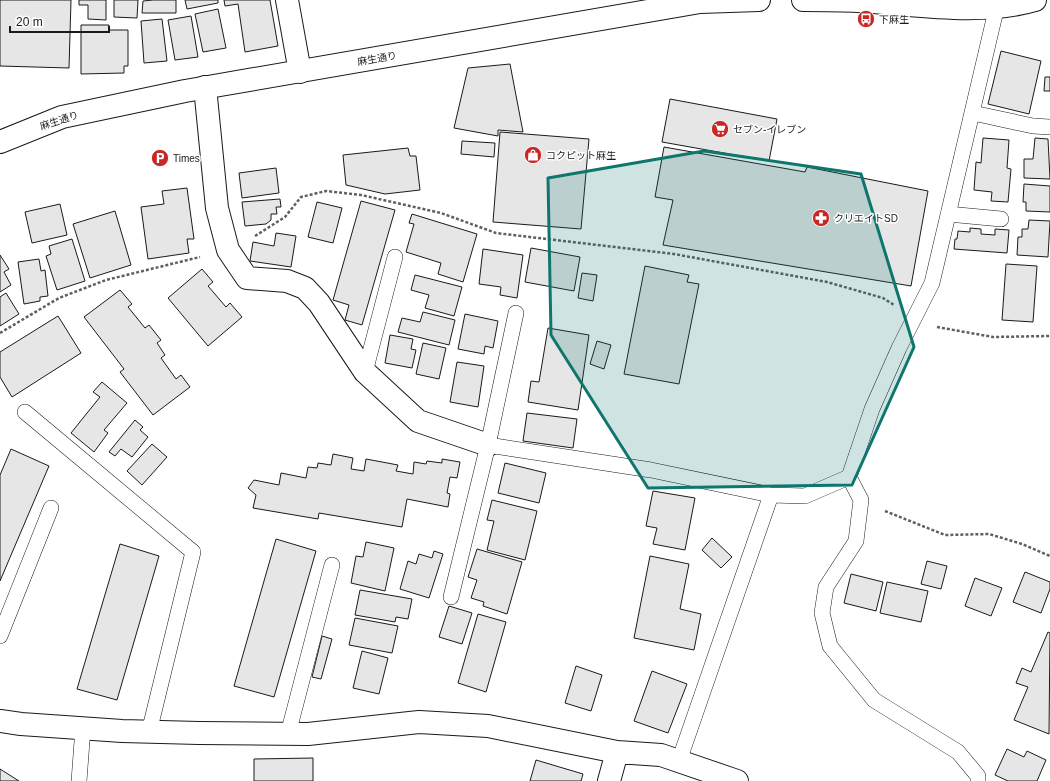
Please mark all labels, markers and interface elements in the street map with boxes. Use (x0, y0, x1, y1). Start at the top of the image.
scale bar (10, 8, 109, 34)
bus stop icon: 下麻生 (856, 9, 876, 29)
place label: 下麻生 (879, 14, 909, 25)
text: 20 m (16, 15, 43, 29)
street label: 麻生通り (356, 50, 398, 67)
street label: 麻生通り (38, 109, 80, 132)
supermarket icon: セブン-イレブン (710, 119, 730, 139)
place label: セブン-イレブン (733, 124, 806, 135)
shop icon: コクピット麻生 (523, 145, 543, 165)
parking icon: Times (150, 148, 170, 168)
place label: コクピット麻生 (546, 150, 616, 161)
place label: Times (173, 153, 200, 164)
pharmacy icon: クリエイトSD (811, 208, 831, 228)
place label: クリエイトSD (834, 213, 898, 224)

